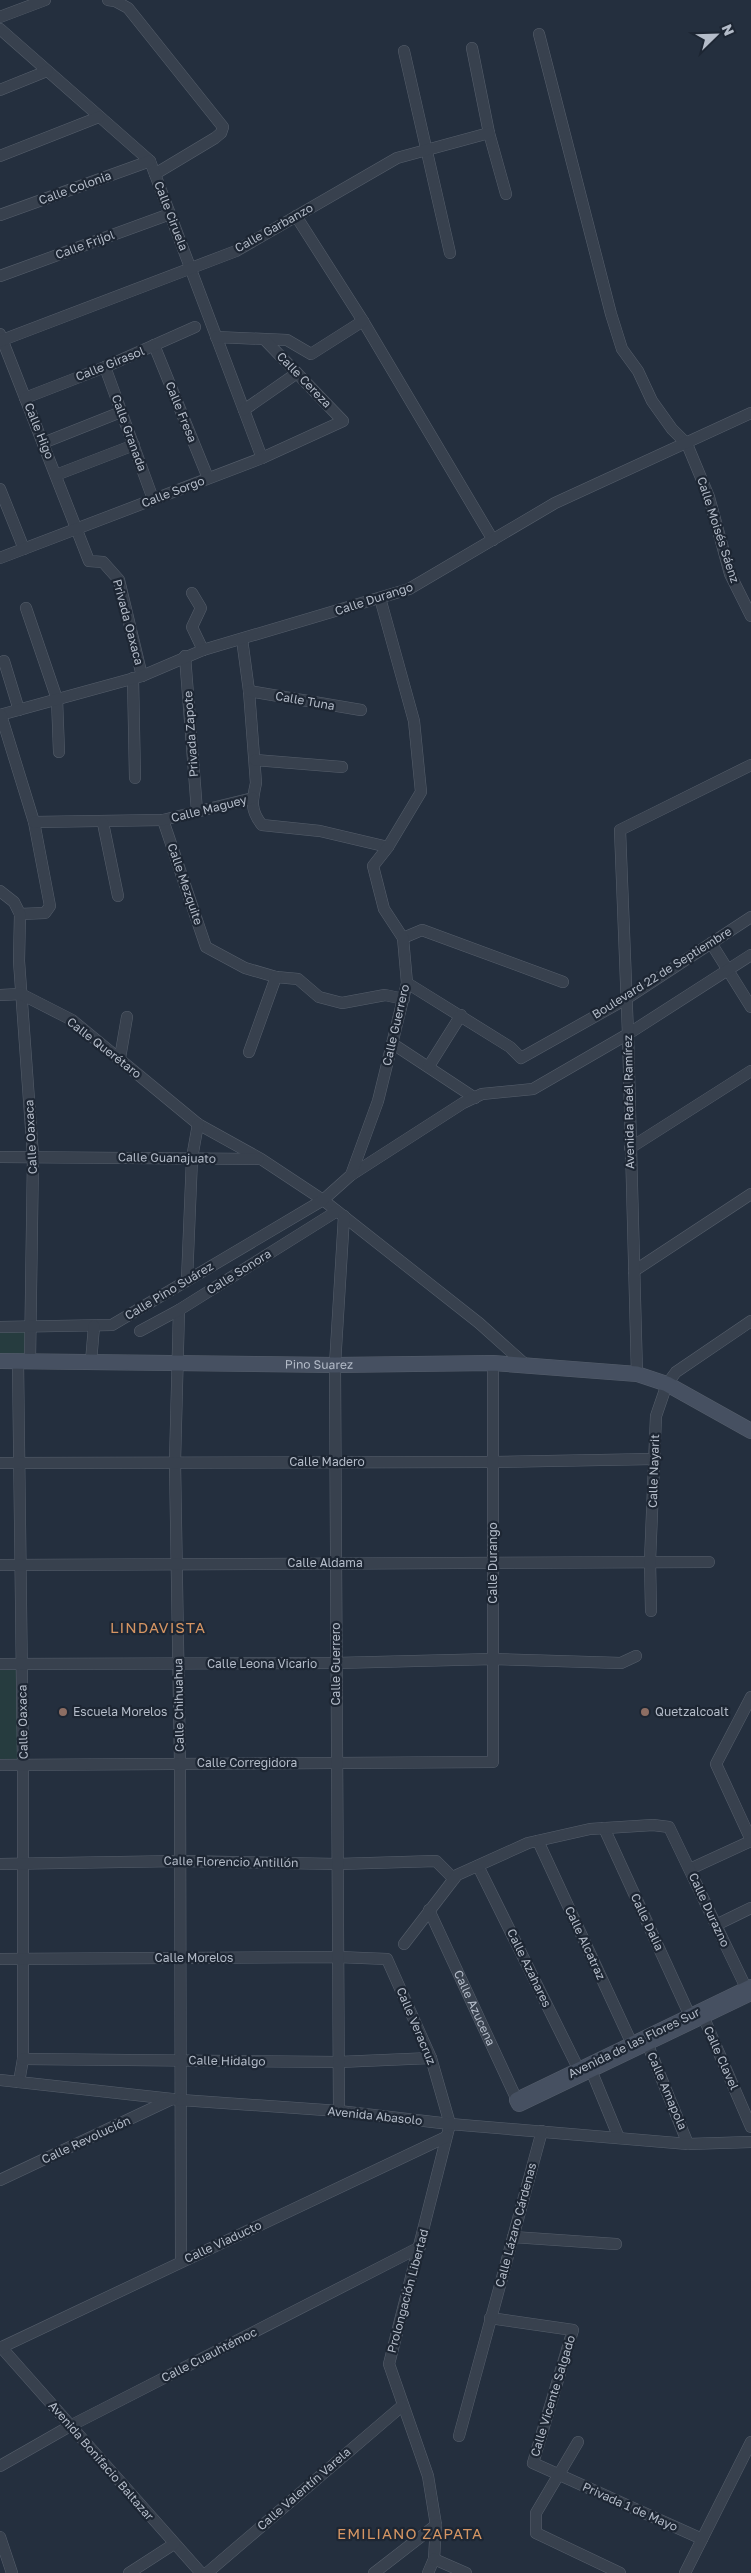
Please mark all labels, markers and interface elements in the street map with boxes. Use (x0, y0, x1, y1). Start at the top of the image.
north arrow (691, 10, 741, 60)
text: N (719, 22, 738, 38)
street label: Calle Colonia (36, 167, 113, 208)
street label: Calle Ciruela (151, 179, 192, 253)
street label: Calle Garbanzo (232, 200, 316, 255)
street label: Calle Frijol (53, 227, 117, 262)
street label: Calle Girasol (73, 343, 147, 384)
street label: Calle Cereza (274, 349, 335, 411)
street label: Calle Fresa (162, 379, 200, 444)
street label: Calle Granada (109, 392, 150, 473)
street label: Calle Higo (21, 400, 58, 461)
street label: Calle Sorgo (139, 473, 207, 510)
street label: Calle Moisés Sáenz (694, 475, 743, 585)
street label: Privada Oaxaca (110, 577, 147, 666)
street label: Calle Durango (333, 579, 415, 618)
street label: Calle Tuna (274, 688, 336, 713)
street label: Privada Zapote (180, 690, 201, 778)
street label: Calle Maguey (169, 792, 249, 825)
street label: Calle Mezquite (164, 841, 206, 927)
street label: Boulevard 22 de Septiembre (589, 923, 734, 1022)
street label: Calle Guerrero (379, 983, 412, 1067)
street label: Calle Querétaro (64, 1014, 145, 1081)
street label: Avenida Rafaél Ramírez (620, 1035, 637, 1169)
street label: Calle Oaxaca (21, 1099, 40, 1175)
street label: Calle Guanajuato (118, 1149, 216, 1166)
street label: Calle Sonora (204, 1246, 274, 1297)
street label: Calle Pino Suárez (122, 1258, 216, 1323)
street label: Pino Suarez (285, 1356, 353, 1372)
street label: Calle Nayarit (645, 1434, 662, 1508)
street label: Calle Madero (289, 1454, 365, 1469)
street label: Calle Durango (485, 1522, 500, 1604)
street label: Calle Aldama (287, 1555, 363, 1570)
district label: LINDAVISTA (110, 1618, 206, 1636)
street label: Calle Guerrero (328, 1622, 343, 1706)
street label: Calle Leona Vicario (207, 1656, 317, 1671)
street label: Calle Chihuahua (170, 1658, 187, 1752)
street label: Calle Oaxaca (14, 1685, 31, 1759)
place label: Escuela Morelos (73, 1704, 167, 1719)
place label: Quetzalcoalt (655, 1704, 729, 1719)
marker: Escuela Morelos (57, 1706, 69, 1718)
marker: Quetzalcoalt (639, 1706, 651, 1718)
street label: Calle Corregidora (197, 1755, 297, 1770)
street label: Calle Florencio Antillón (163, 1853, 299, 1870)
street label: Calle Durazno (686, 1870, 733, 1949)
street label: Calle Dalia (628, 1891, 667, 1953)
street label: Calle Alcatraz (562, 1904, 609, 1982)
street label: Calle Azahares (504, 1926, 555, 2010)
street label: Calle Morelos (155, 1950, 233, 1965)
street label: Calle Azucena (451, 1968, 499, 2048)
street label: Calle Veracruz (393, 1985, 440, 2067)
street label: Avenida de las Flores Sur (566, 2004, 702, 2081)
street label: Calle Clavel (701, 2024, 742, 2092)
street label: Calle Amapola (644, 2050, 691, 2132)
street label: Calle Hidalgo (188, 2052, 266, 2069)
street label: Avenida Abasolo (327, 2103, 423, 2128)
street label: Calle Revolución (39, 2112, 133, 2167)
street label: Calle Lázaro Cárdenas (492, 2161, 539, 2289)
street label: Calle Viaducto (182, 2217, 264, 2266)
street label: Prolongación Libertad (384, 2227, 431, 2354)
street label: Calle Cuauhtémoc (158, 2324, 259, 2385)
street label: Calle Vicente Salgado (527, 2333, 578, 2458)
street label: Avenida Bonifacio Baltazar (46, 2398, 157, 2523)
street label: Calle Valentín Varela (254, 2444, 354, 2533)
street label: Privada 1 de Mayo (580, 2479, 680, 2534)
district label: EMILIANO ZAPATA (337, 2524, 483, 2542)

